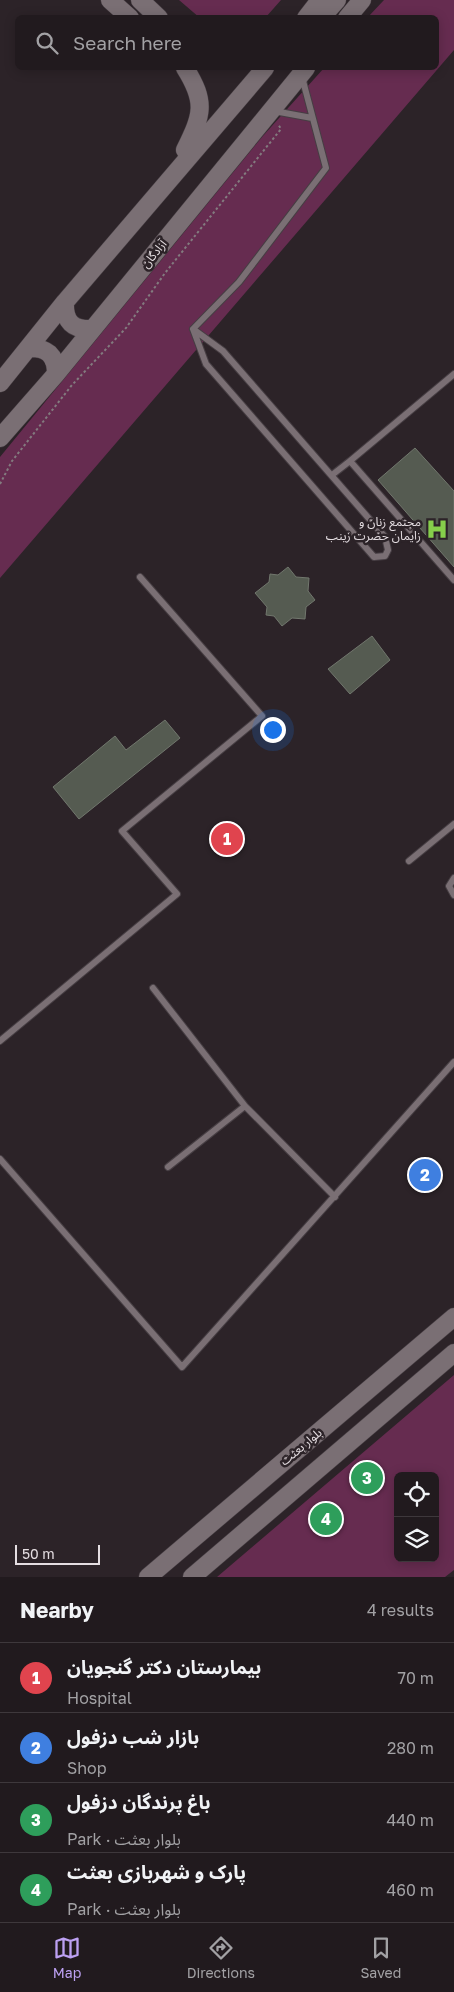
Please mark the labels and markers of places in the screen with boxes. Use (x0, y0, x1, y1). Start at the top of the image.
place label: مجتمع زنان و زایمان حضرت زینب (326, 514, 421, 543)
hospital icon: مجتمع زنان و زایمان حضرت زینب (424, 516, 450, 542)
pin: 1 (211, 820, 243, 858)
pin: 2 (409, 1156, 441, 1194)
pin: 3 (351, 1459, 383, 1497)
pin: 4 (310, 1500, 342, 1538)

